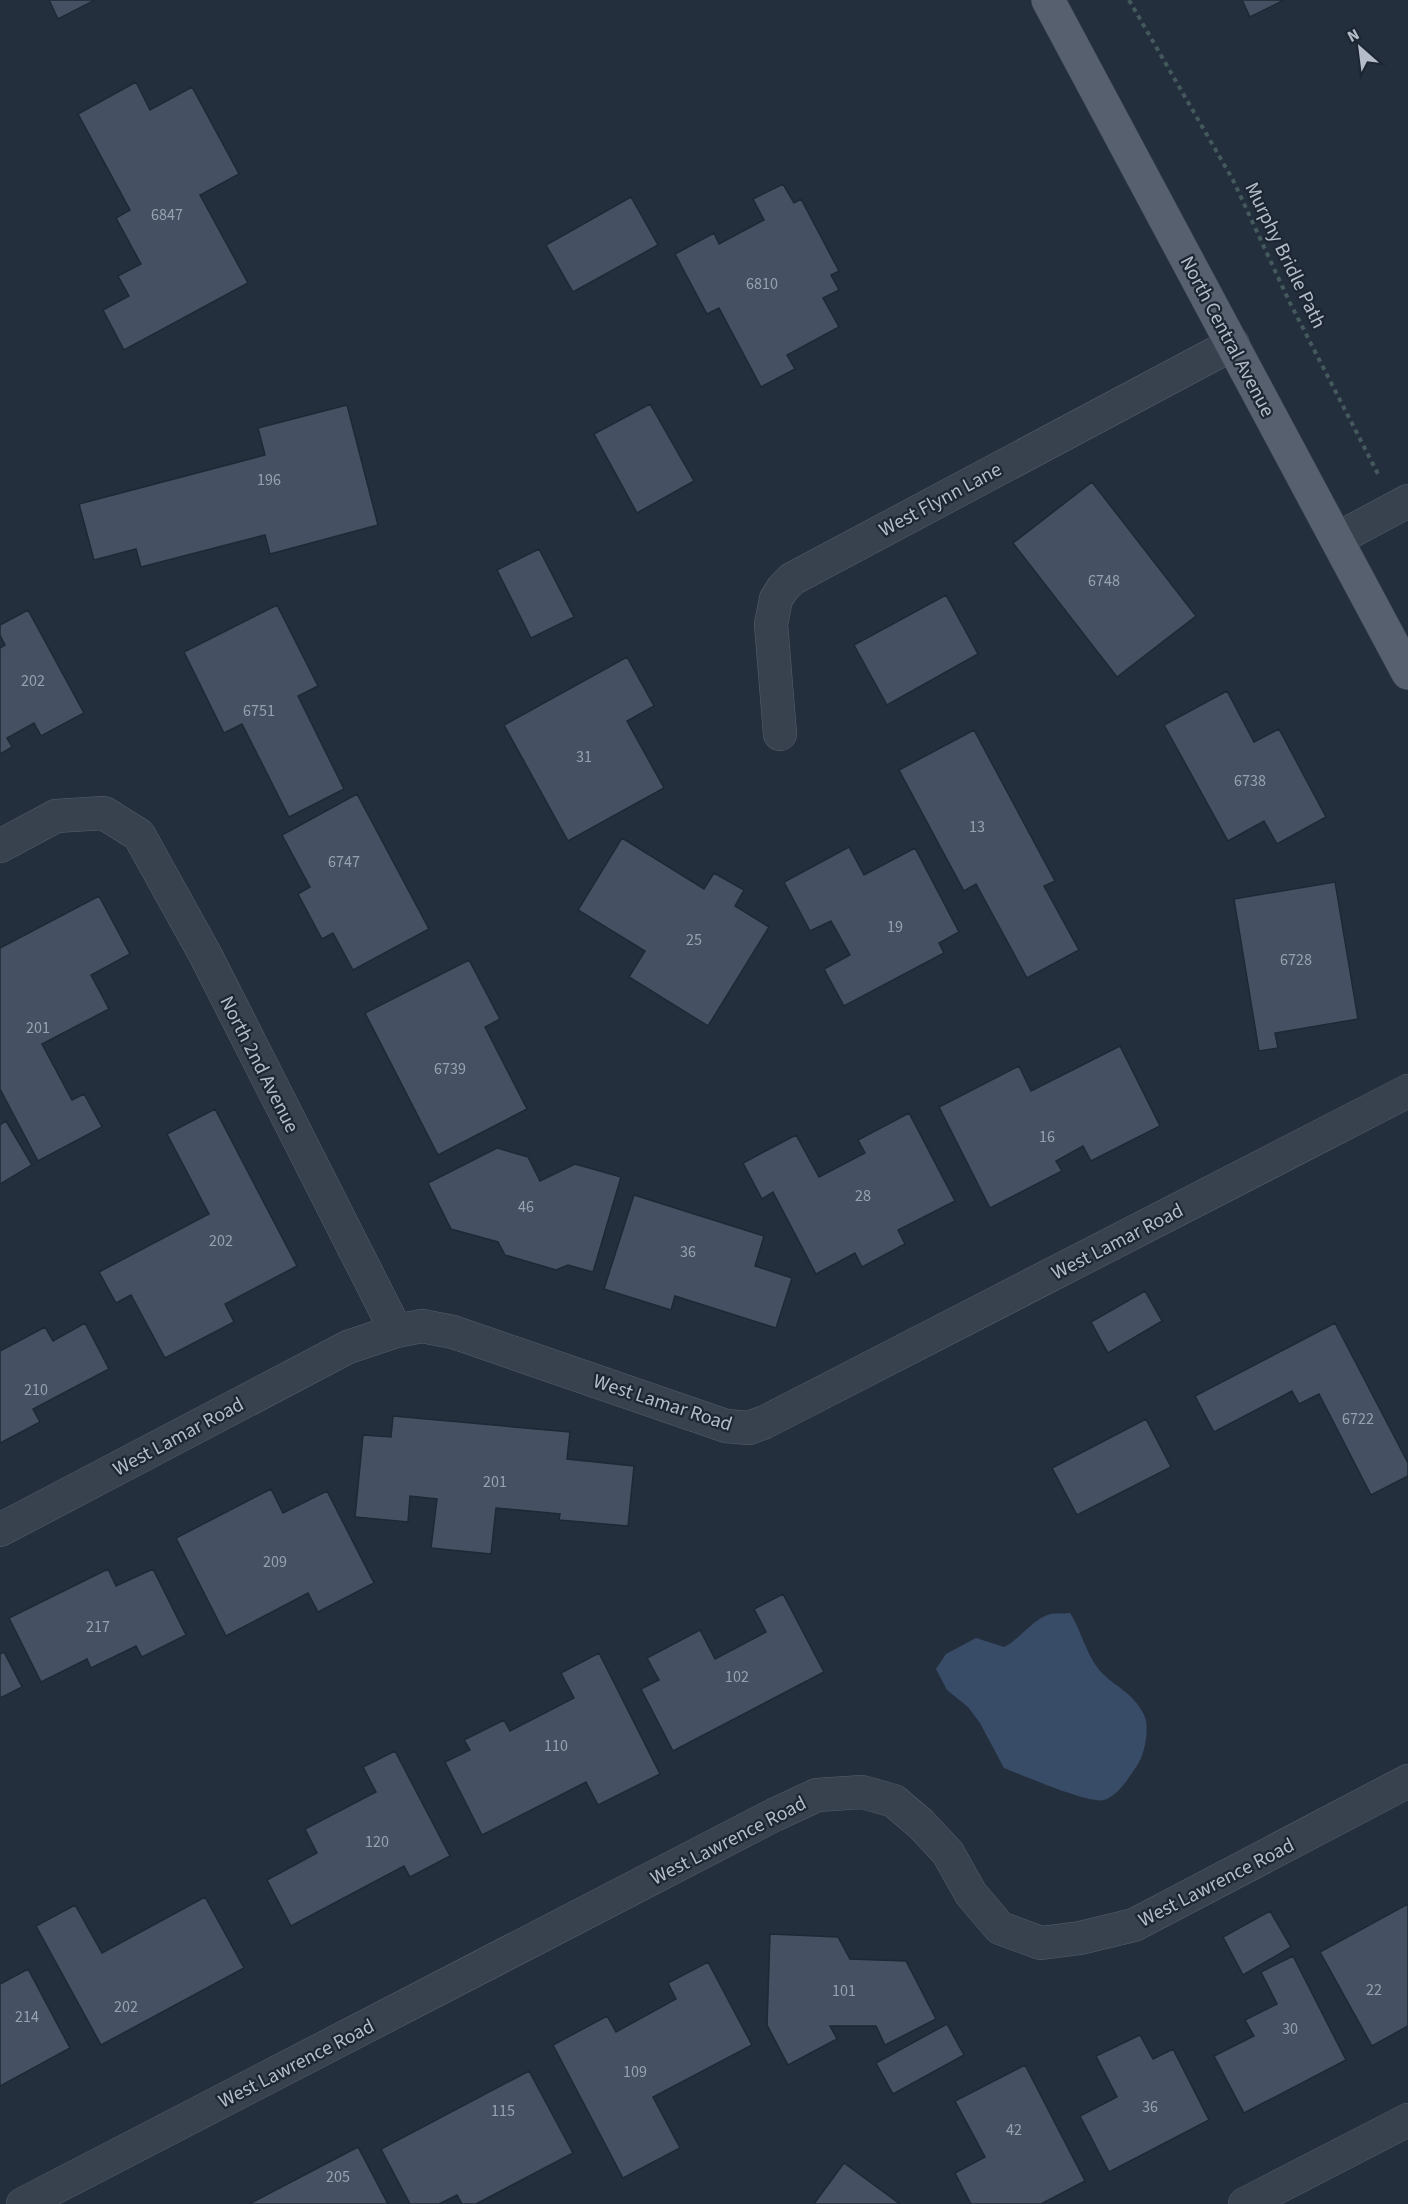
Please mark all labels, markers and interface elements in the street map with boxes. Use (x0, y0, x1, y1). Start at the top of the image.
north arrow (1330, 18, 1390, 78)
text: N (1344, 23, 1363, 48)
street label: Murphy Bridle Path (1238, 178, 1333, 333)
house number: 6847 (151, 204, 183, 226)
street label: North Central Avenue (1173, 251, 1281, 422)
house number: 6810 (746, 273, 778, 295)
street label: West Flynn Lane (874, 456, 1007, 544)
house number: 196 (257, 469, 281, 491)
house number: 6748 (1088, 570, 1120, 592)
house number: 202 (21, 670, 45, 692)
house number: 6751 (243, 700, 275, 722)
house number: 31 (576, 746, 592, 768)
house number: 6738 (1234, 770, 1266, 792)
house number: 13 (969, 816, 985, 838)
house number: 6747 (328, 851, 360, 873)
house number: 19 (887, 916, 903, 938)
house number: 25 (686, 929, 702, 951)
house number: 6728 (1280, 949, 1312, 971)
street label: North 2nd Avenue (213, 991, 306, 1138)
house number: 201 (26, 1017, 50, 1039)
house number: 6739 (434, 1058, 466, 1080)
house number: 16 (1039, 1126, 1055, 1148)
house number: 28 (855, 1185, 871, 1207)
house number: 46 (518, 1196, 534, 1218)
street label: West Lamar Road (1047, 1197, 1188, 1287)
house number: 202 (209, 1230, 233, 1252)
house number: 36 (680, 1241, 696, 1263)
street label: West Lamar Road (590, 1367, 736, 1439)
house number: 210 (24, 1379, 48, 1401)
street label: West Lamar Road (108, 1391, 249, 1483)
house number: 6722 (1342, 1408, 1374, 1430)
house number: 201 (483, 1471, 507, 1493)
house number: 209 (263, 1551, 287, 1573)
house number: 217 (86, 1616, 110, 1638)
house number: 102 (725, 1666, 749, 1688)
house number: 110 (544, 1735, 568, 1757)
street label: West Lawrence Road (646, 1789, 811, 1892)
house number: 120 (365, 1831, 389, 1853)
street label: West Lawrence Road (1134, 1831, 1299, 1934)
house number: 22 (1366, 1979, 1382, 2001)
house number: 101 (832, 1980, 856, 2002)
house number: 202 (114, 1996, 138, 2018)
house number: 214 (15, 2006, 39, 2028)
street label: West Lawrence Road (214, 2012, 379, 2115)
house number: 30 (1282, 2018, 1298, 2040)
house number: 109 (623, 2061, 647, 2083)
house number: 36 (1142, 2096, 1158, 2118)
house number: 115 (491, 2100, 515, 2122)
house number: 42 (1006, 2119, 1022, 2141)
house number: 205 (326, 2166, 350, 2188)

